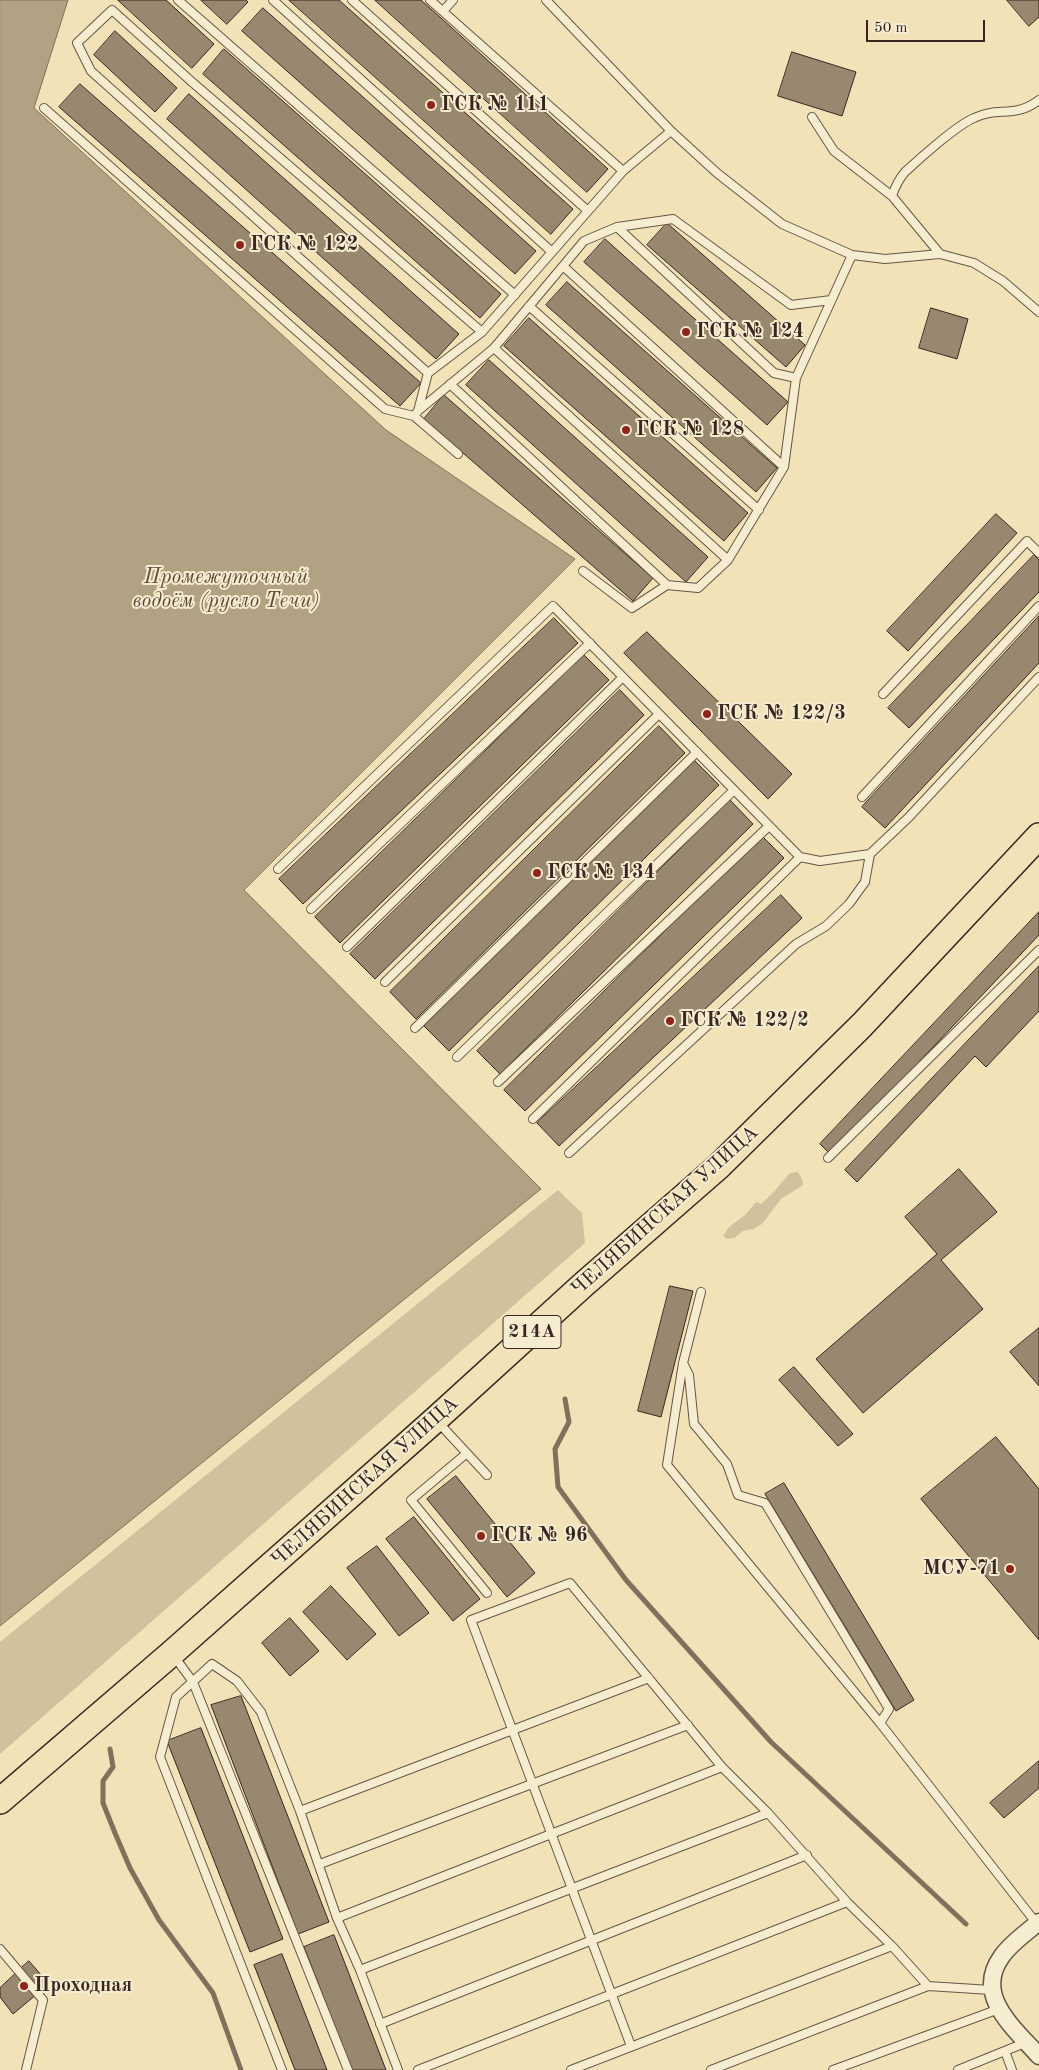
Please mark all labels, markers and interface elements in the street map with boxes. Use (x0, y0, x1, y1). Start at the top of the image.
scale bar (869, 10, 988, 42)
text: 50 m (874, 21, 908, 36)
place label: ГСК № 111 (441, 93, 549, 117)
marker: ГСК № 111 (425, 99, 437, 111)
place label: ГСК № 122 (250, 233, 358, 257)
marker: ГСК № 122 (234, 239, 246, 251)
place label: ГСК № 124 (696, 320, 804, 344)
marker: ГСК № 124 (680, 326, 692, 338)
place label: ГСК № 128 (636, 418, 744, 442)
marker: ГСК № 128 (620, 424, 632, 436)
water label: Промежуточный водоём (русло Течи) (133, 564, 319, 614)
place label: ГСК № 122/3 (717, 702, 846, 726)
marker: ГСК № 122/3 (701, 708, 713, 720)
place label: ГСК № 134 (547, 861, 655, 885)
marker: ГСК № 134 (531, 867, 543, 879)
place label: ГСК № 122/2 (680, 1009, 809, 1033)
marker: ГСК № 122/2 (664, 1015, 676, 1027)
street label: ЧЕЛЯБИНСКАЯ УЛИЦА (566, 1121, 764, 1301)
road number: 214А (503, 1315, 561, 1348)
street label: ЧЕЛЯБИНСКАЯ УЛИЦА (266, 1392, 464, 1572)
place label: ГСК № 96 (491, 1524, 588, 1548)
marker: ГСК № 96 (475, 1530, 487, 1542)
place label: МСУ-71 (923, 1557, 1000, 1581)
marker: МСУ-71 (1004, 1563, 1016, 1575)
place label: Проходная (34, 1974, 132, 1998)
marker: Проходная (18, 1980, 30, 1992)

